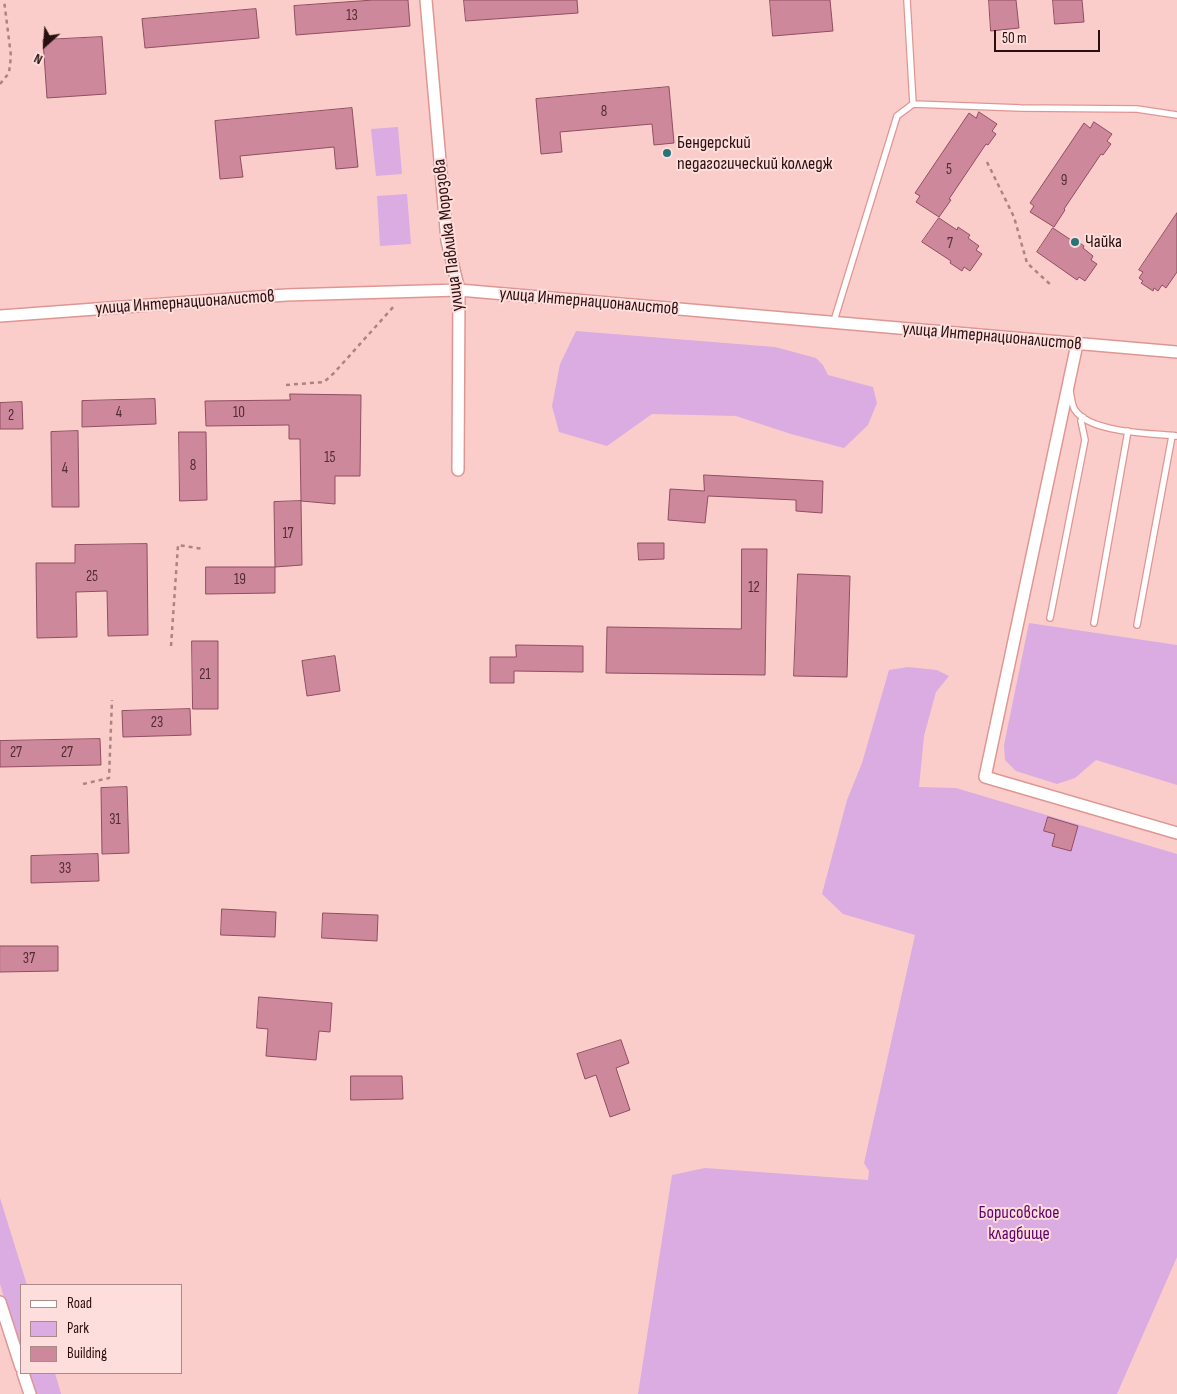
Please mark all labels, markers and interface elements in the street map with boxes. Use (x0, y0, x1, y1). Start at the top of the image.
house number: 13 (346, 7, 358, 25)
north arrow (20, 20, 70, 70)
scale bar (997, 20, 1103, 52)
text: 50 m (1002, 29, 1027, 48)
text: N (31, 50, 45, 68)
house number: 8 (601, 103, 607, 121)
place label: Бендерский педагогический колледж (677, 132, 832, 174)
marker: Бендерский педагогический колледж (661, 147, 673, 159)
street label: улица Павлика Морозова (429, 158, 469, 312)
house number: 5 (946, 161, 952, 179)
house number: 9 (1061, 172, 1067, 190)
place label: Чайка (1085, 231, 1122, 253)
house number: 7 (947, 235, 953, 253)
marker: Чайка (1069, 236, 1081, 248)
street label: улица Интернационалистов (499, 283, 679, 321)
street label: улица Интернационалистов (95, 286, 275, 320)
street label: улица Интернационалистов (902, 318, 1082, 356)
house number: 4 (116, 404, 122, 422)
house number: 10 (233, 404, 245, 422)
house number: 2 (8, 407, 14, 425)
house number: 15 (324, 449, 336, 467)
house number: 8 (190, 457, 196, 475)
house number: 4 (62, 460, 68, 478)
house number: 17 (282, 525, 294, 543)
house number: 25 (86, 568, 98, 586)
house number: 19 (234, 571, 246, 589)
house number: 12 (748, 579, 760, 597)
house number: 21 (199, 666, 211, 684)
house number: 23 (151, 714, 163, 732)
house number: 27 (10, 744, 22, 762)
house number: 27 (61, 744, 73, 762)
house number: 31 (109, 811, 121, 829)
house number: 33 (59, 860, 71, 878)
house number: 37 (23, 950, 35, 968)
park label: Борисовское кладбище (979, 1202, 1059, 1244)
legend (20, 1284, 182, 1374)
text: Road (67, 1294, 92, 1313)
text: Park (67, 1319, 89, 1338)
text: Building (67, 1344, 107, 1363)

